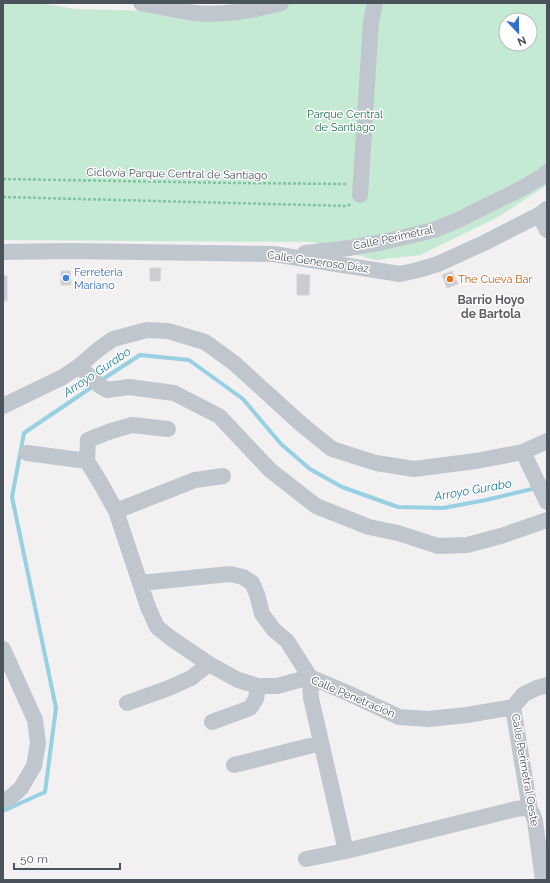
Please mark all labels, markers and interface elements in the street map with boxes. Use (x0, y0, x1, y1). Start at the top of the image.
north arrow (498, 12, 538, 52)
text: N (515, 33, 528, 48)
park label: Parque Central de Santiago (307, 108, 383, 134)
street label: Ciclovía Parque Central de Santiago (86, 166, 268, 182)
street label: Calle Perimetral (352, 223, 434, 253)
street label: Calle Generoso Díaz (266, 248, 370, 276)
place label: Ferreteria Mariano (74, 266, 123, 292)
marker: Ferreteria Mariano (61, 273, 71, 283)
place label: The Cueva Bar (458, 273, 533, 286)
marker: The Cueva Bar (445, 274, 455, 284)
district label: Barrio Hoyo de Bartola (457, 293, 525, 321)
water label: Arroyo Gurabo (60, 344, 133, 400)
water label: Arroyo Gurabo (432, 476, 513, 504)
street label: Calle Penetración (309, 673, 397, 721)
street label: Calle Perimetral Oeste (509, 713, 541, 828)
scale bar (14, 845, 120, 871)
text: 50 m (20, 852, 48, 866)

